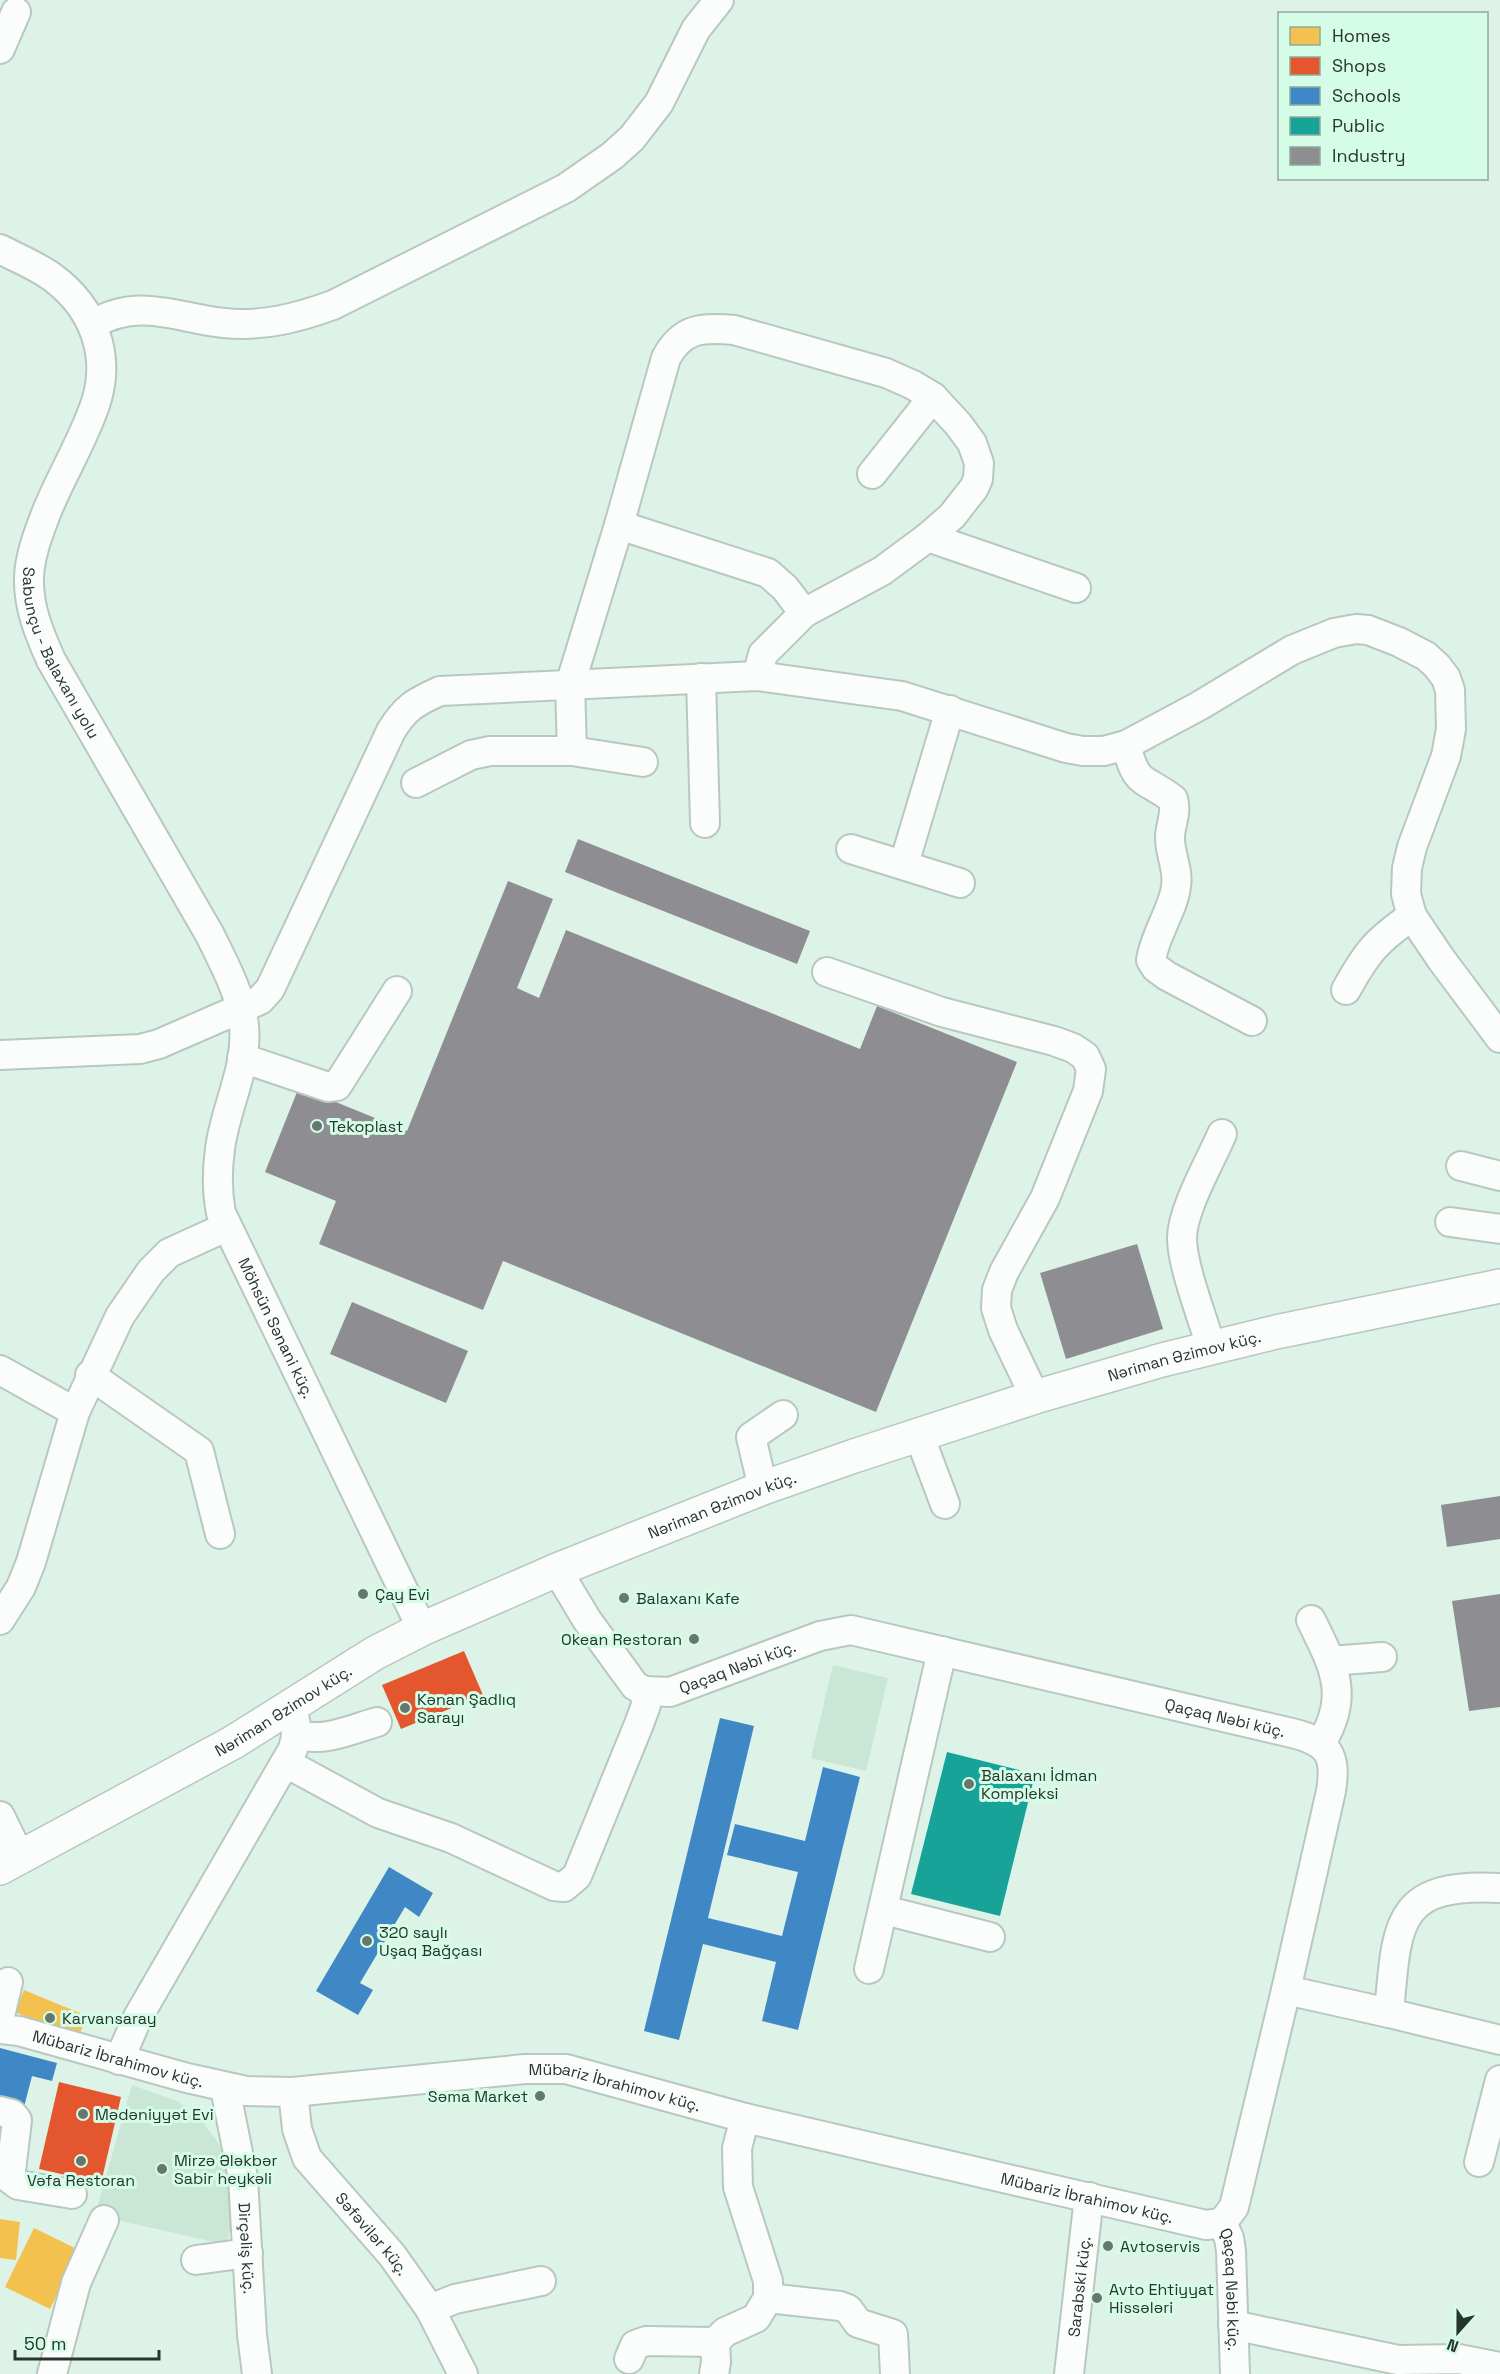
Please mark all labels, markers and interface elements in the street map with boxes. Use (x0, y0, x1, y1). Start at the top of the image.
legend (1278, 12, 1488, 180)
text: Homes (1332, 24, 1391, 47)
text: Shops (1332, 54, 1386, 77)
text: Schools (1332, 84, 1401, 107)
text: Public (1332, 114, 1385, 137)
text: Industry (1332, 144, 1405, 167)
street label: Sabunçu - Balaxanı yolu (18, 566, 104, 742)
place label: Tekoplast (329, 1116, 403, 1137)
marker: Tekoplast (310, 1119, 324, 1133)
street label: Möhsün Sənani küç. (233, 1254, 319, 1402)
street label: Nəriman Əzimov küç. (1105, 1326, 1263, 1386)
street label: Nəriman Əzimov küç. (645, 1467, 799, 1544)
place label: Çay Evi (375, 1584, 430, 1605)
marker: Çay Evi (356, 1587, 370, 1601)
place label: Balaxanı Kafe (636, 1588, 740, 1609)
marker: Balaxanı Kafe (617, 1591, 631, 1605)
place label: Okean Restoran (561, 1629, 682, 1650)
marker: Okean Restoran (687, 1632, 701, 1646)
street label: Qaçaq Nəbi küç. (676, 1636, 799, 1699)
street label: Nəriman Əzimov küç. (211, 1660, 356, 1761)
place label: Kənan Şadlıq Sarayı (417, 1689, 516, 1728)
street label: Qaçaq Nəbi küç. (1163, 1694, 1287, 1742)
marker: Kənan Şadlıq Sarayı (398, 1701, 412, 1715)
place label: Balaxanı İdman Kompleksi (981, 1765, 1097, 1804)
marker: Balaxanı İdman Kompleksi (962, 1777, 976, 1791)
place label: 320 saylı Uşaq Bağçası (379, 1922, 482, 1961)
marker: 320 saylı Uşaq Bağçası (360, 1934, 374, 1948)
place label: Karvansaray (62, 2008, 157, 2029)
marker: Karvansaray (43, 2011, 57, 2025)
street label: Mübariz İbrahimov küç. (30, 2025, 205, 2092)
street label: Mübariz İbrahimov küç. (529, 2058, 703, 2116)
place label: Səma Market (428, 2086, 528, 2107)
marker: Səma Market (533, 2089, 547, 2103)
place label: Mədəniyyət Evi (95, 2104, 214, 2125)
marker: Mədəniyyət Evi (76, 2107, 90, 2121)
place label: Mirzə Ələkbər Sabir heykəli (174, 2150, 278, 2189)
marker: Vəfa Restoran (74, 2154, 88, 2168)
marker: Mirzə Ələkbər Sabir heykəli (155, 2162, 169, 2176)
street label: Mübariz İbrahimov küç. (999, 2168, 1175, 2228)
place label: Vəfa Restoran (27, 2170, 135, 2191)
street label: Səfəvilər küç. (331, 2188, 413, 2280)
street label: Dirçəliş küç. (233, 2202, 260, 2294)
street label: Qaçaq Nəbi küç. (1215, 2225, 1244, 2351)
street label: Sarabski küç. (1063, 2235, 1095, 2338)
place label: Avtoservis (1120, 2236, 1200, 2257)
marker: Avtoservis (1101, 2239, 1115, 2253)
place label: Avto Ehtiyyat Hissələri (1109, 2279, 1214, 2318)
marker: Avto Ehtiyyat Hissələri (1090, 2291, 1104, 2305)
north arrow (1428, 2302, 1488, 2362)
scale bar (15, 2323, 159, 2361)
text: 50 m (24, 2332, 66, 2355)
text: N (1444, 2334, 1462, 2357)

